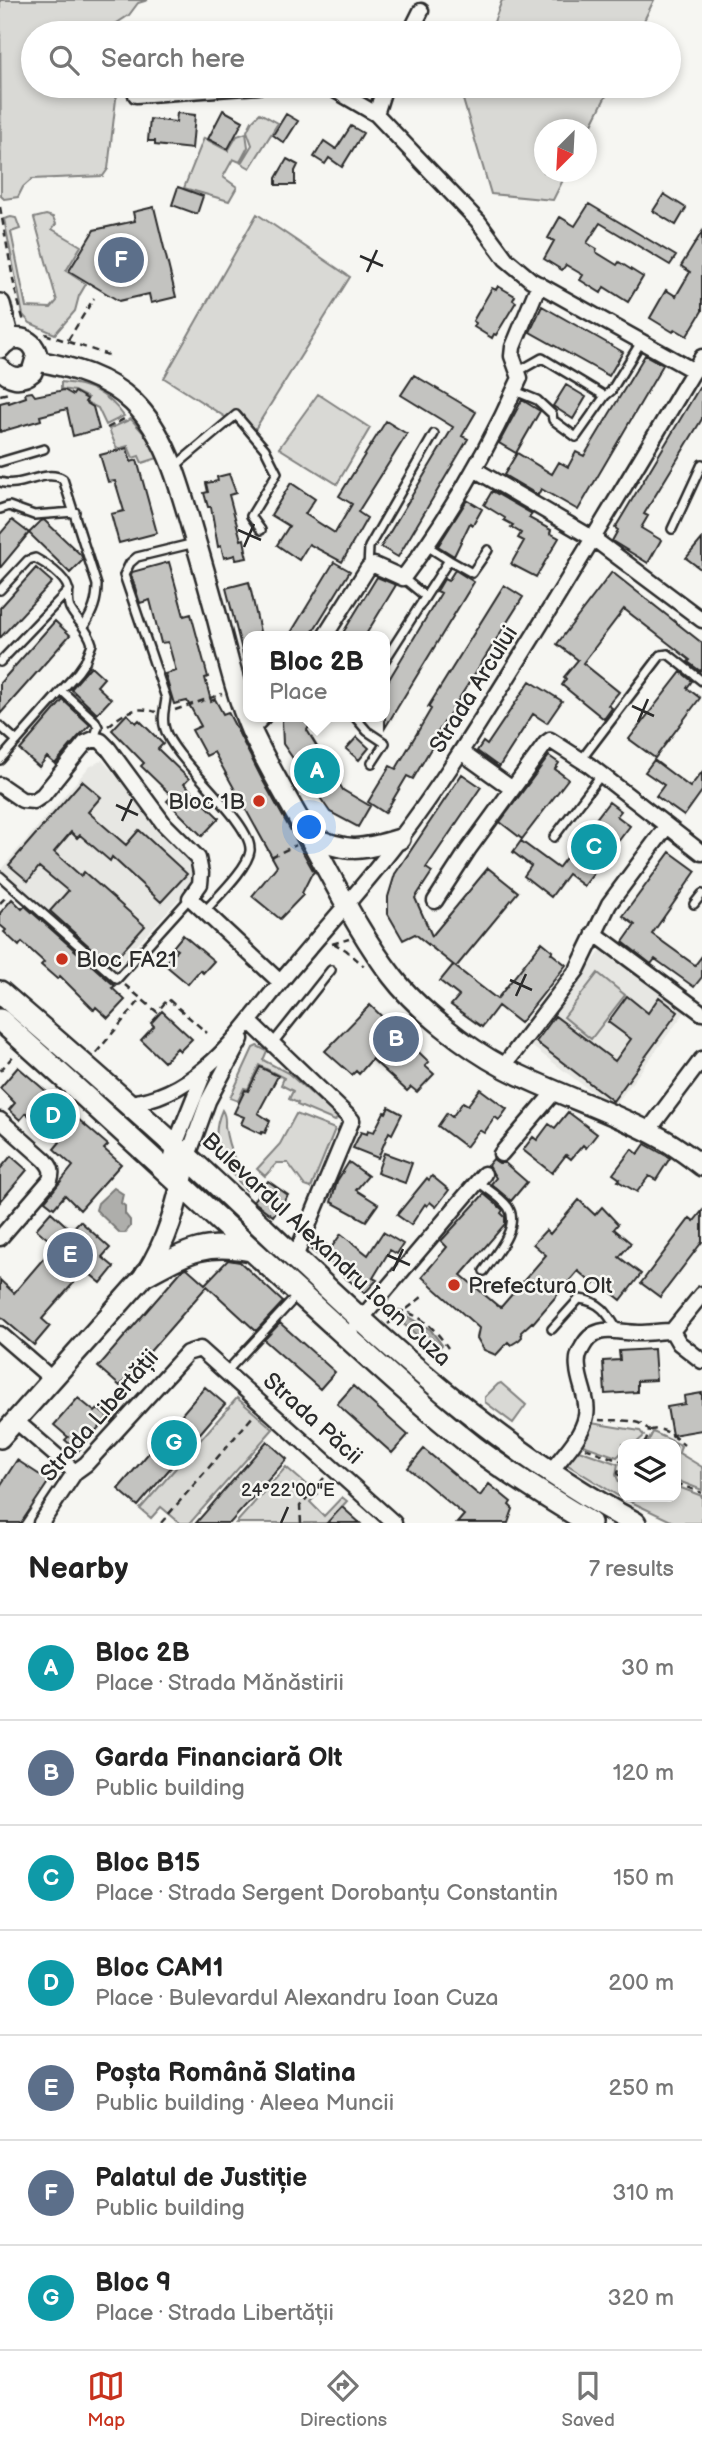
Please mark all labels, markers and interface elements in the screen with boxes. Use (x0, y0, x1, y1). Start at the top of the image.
search box (21, 21, 681, 98)
icon: search (45, 41, 83, 79)
text: Search here (101, 44, 245, 75)
north arrow (534, 119, 597, 182)
pin: F (98, 234, 144, 286)
street label: Strada Arcului (424, 621, 524, 758)
popup (243, 631, 390, 722)
text: Bloc 2B (269, 647, 364, 678)
text: Place (269, 678, 327, 706)
pin: A (294, 745, 340, 797)
place label: Bloc 1B (168, 788, 245, 816)
marker: Bloc 1B (251, 793, 267, 809)
your location (292, 810, 326, 844)
pin: C (571, 821, 617, 873)
place label: Bloc FA21 (76, 946, 177, 974)
marker: Bloc FA21 (54, 951, 70, 967)
pin: B (373, 1013, 419, 1065)
pin: D (30, 1090, 76, 1142)
street label: Bulevardul Alexandru Ioan Cuza (196, 1127, 457, 1373)
pin: E (47, 1229, 93, 1281)
place label: Prefectura Olt (468, 1272, 613, 1300)
marker: Prefectura Olt (446, 1277, 462, 1293)
street label: Strada Libertății (35, 1344, 165, 1487)
street label: Strada Păcii (257, 1367, 368, 1471)
pin: G (151, 1417, 197, 1469)
map controls (618, 1439, 681, 1502)
button: layers (618, 1439, 681, 1502)
text: 24°22'00"E (241, 1480, 335, 1501)
text: Nearby (28, 1551, 128, 1587)
text: 7 results (589, 1555, 674, 1583)
text: Bloc 2B (95, 1638, 190, 1669)
text: A (44, 1654, 58, 1682)
text: 30 m (621, 1654, 674, 1682)
text: Place · Strada Mănăstirii (95, 1669, 344, 1697)
text: Garda Financiară Olt (95, 1743, 343, 1774)
text: B (43, 1759, 59, 1787)
text: 120 m (613, 1759, 674, 1787)
text: Public building (95, 1774, 245, 1802)
text: Bloc B15 (95, 1848, 200, 1879)
text: C (43, 1864, 59, 1892)
text: 150 m (613, 1864, 674, 1892)
text: Place · Strada Sergent Dorobanțu Constantin (95, 1879, 558, 1907)
text: Bloc CAM1 (95, 1953, 224, 1984)
text: D (43, 1969, 59, 1997)
text: 200 m (608, 1969, 674, 1997)
text: Place · Bulevardul Alexandru Ioan Cuza (95, 1984, 499, 2012)
text: Poșta Română Slatina (95, 2058, 356, 2089)
text: E (44, 2074, 58, 2102)
text: 250 m (608, 2074, 674, 2102)
text: Public building · Aleea Muncii (95, 2089, 394, 2117)
text: Palatul de Justiție (95, 2163, 307, 2194)
text: F (44, 2179, 58, 2207)
text: 310 m (612, 2179, 674, 2207)
text: Public building (95, 2194, 245, 2222)
text: Bloc 9 (95, 2268, 171, 2299)
text: G (43, 2284, 59, 2312)
text: 320 m (608, 2284, 674, 2312)
text: Place · Strada Libertății (95, 2299, 334, 2327)
tab: Map (87, 2367, 125, 2432)
tab: Directions (300, 2367, 387, 2432)
tab: Saved (561, 2367, 615, 2432)

